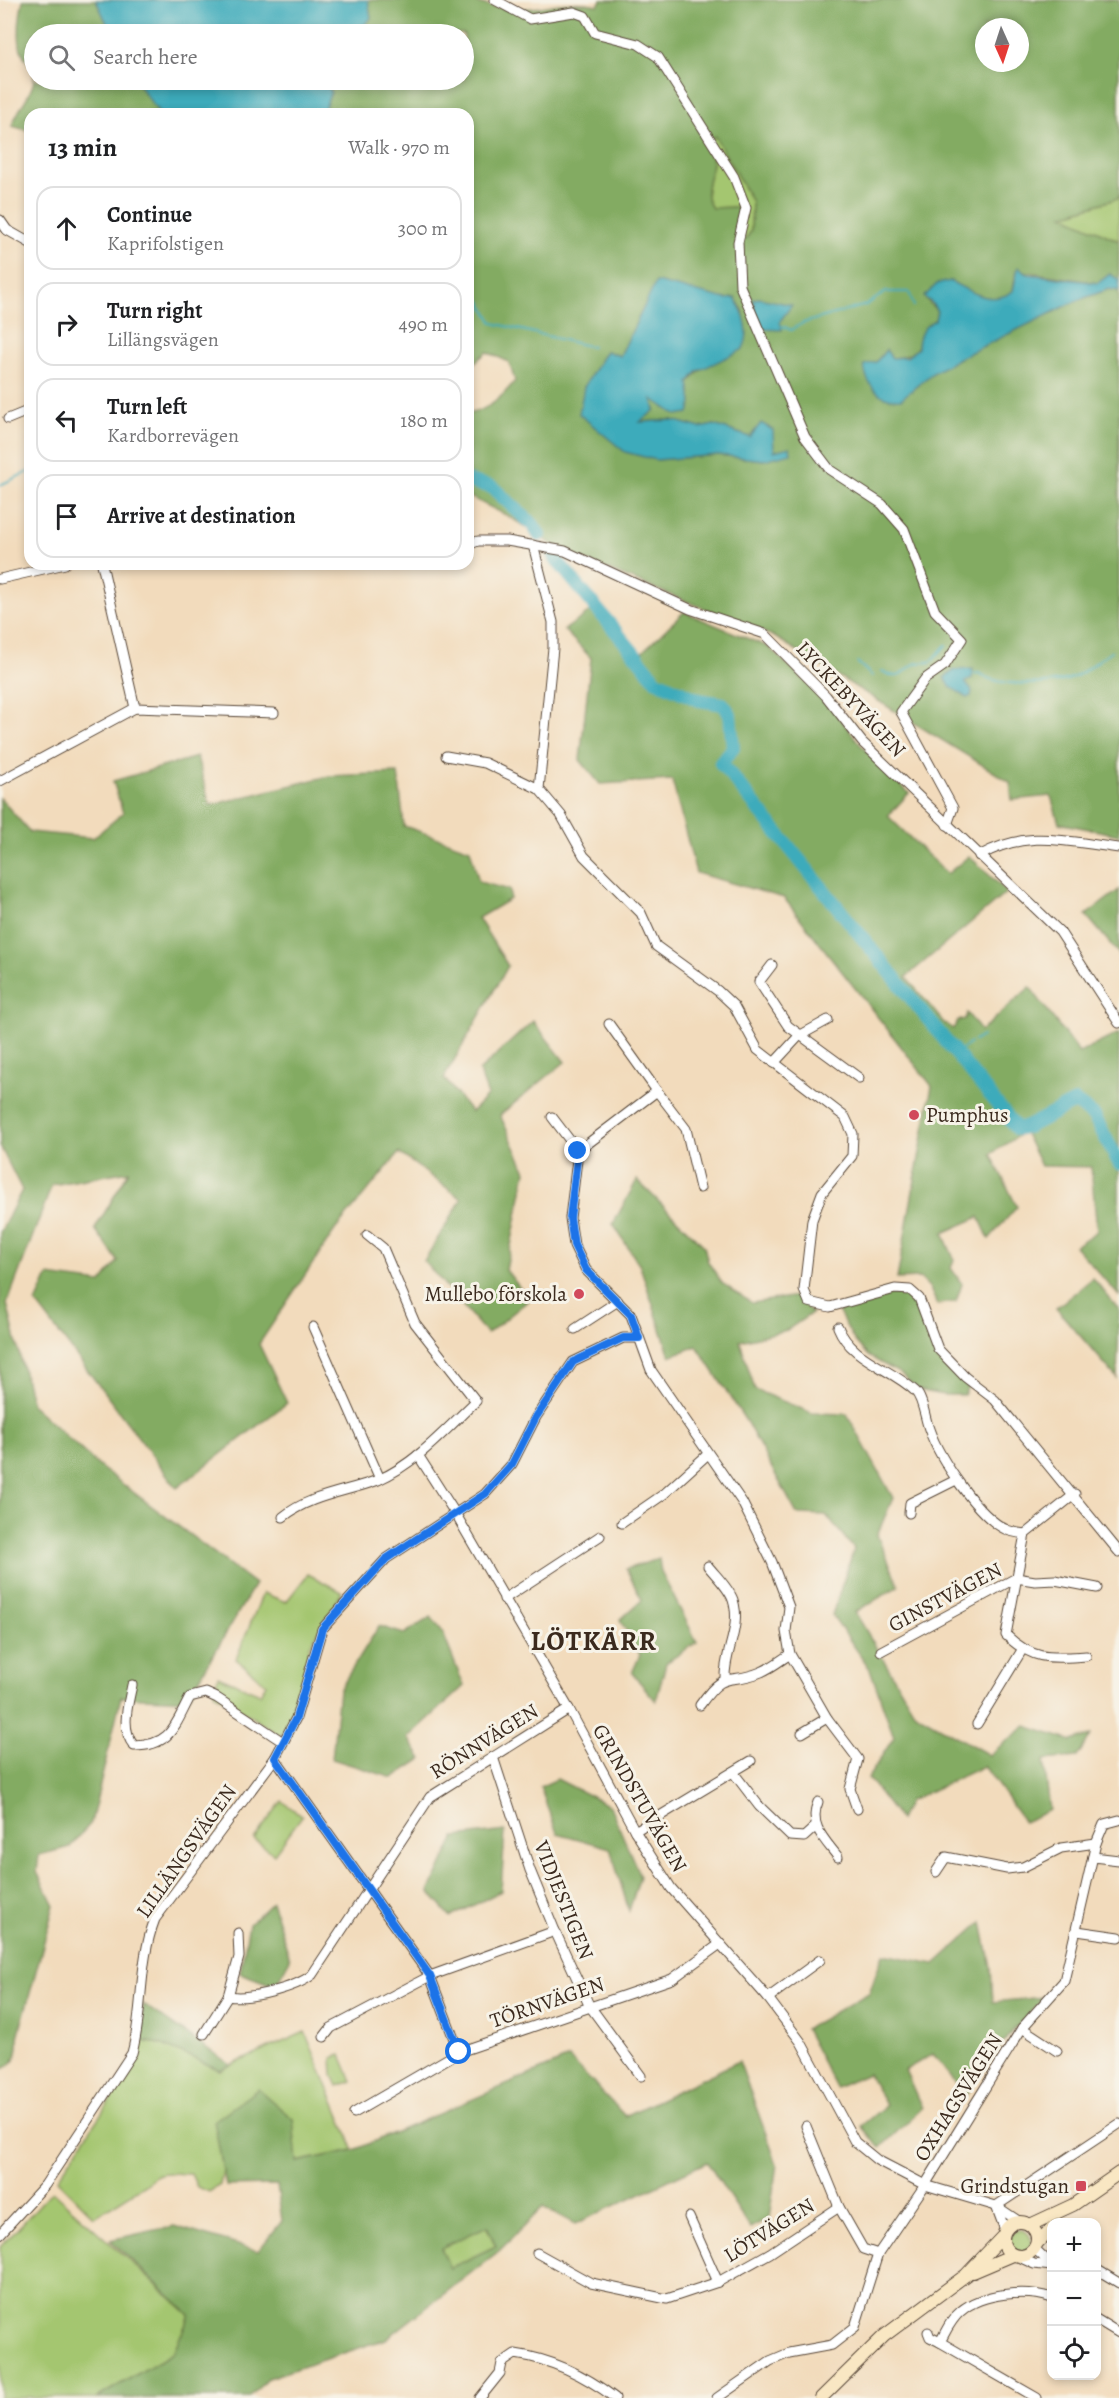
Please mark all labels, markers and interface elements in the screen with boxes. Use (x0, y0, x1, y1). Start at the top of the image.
north arrow (975, 18, 1029, 72)
search box (24, 24, 474, 90)
icon: search (45, 41, 78, 74)
text: Search here (93, 42, 198, 72)
text: 13 min (48, 130, 117, 165)
text: Walk · 970 m (348, 134, 450, 161)
text: Continue (107, 200, 192, 230)
icon: ahead (50, 212, 83, 245)
text: 300 m (398, 215, 448, 242)
text: Kaprifolstigen (107, 230, 224, 257)
text: Turn right (107, 296, 203, 326)
icon: right (50, 308, 83, 341)
text: 490 m (399, 311, 448, 338)
text: Lillängsvägen (107, 326, 219, 353)
text: Turn left (107, 392, 187, 422)
icon: left (50, 404, 83, 437)
text: 180 m (400, 407, 448, 434)
text: Kardborrevägen (107, 422, 239, 449)
icon: arrive (50, 500, 83, 533)
text: Arrive at destination (107, 501, 296, 531)
street label: LYCKEBYVÄGEN (790, 635, 912, 763)
place label: Pumphus (926, 1101, 1009, 1129)
marker: Pumphus (907, 1108, 921, 1122)
route end (564, 1137, 590, 1163)
place label: Mullebo förskola (424, 1280, 567, 1308)
marker: Mullebo förskola (572, 1287, 586, 1301)
street label: GINSTVÄGEN (883, 1555, 1007, 1639)
district label: LÖTKÄRR (530, 1623, 658, 1659)
street label: RÖNNVÄGEN (424, 1697, 544, 1785)
street label: GRINDSTUVÄGEN (586, 1719, 694, 1877)
street label: LILLÄNGSVÄGEN (129, 1779, 243, 1923)
street label: VIDJESTIGEN (527, 1835, 601, 1964)
street label: TÖRNVÄGEN (486, 1969, 608, 2035)
street label: OXHAGSVÄGEN (907, 2028, 1009, 2166)
route start (445, 2038, 471, 2064)
place label: Grindstugan (960, 2172, 1069, 2200)
marker: Grindstugan (1074, 2179, 1088, 2193)
street label: LÖTVÄGEN (718, 2191, 820, 2269)
map controls (1047, 2218, 1101, 2380)
button: + (1047, 2218, 1101, 2272)
button: − (1047, 2272, 1101, 2326)
button: locate (1047, 2326, 1101, 2380)

